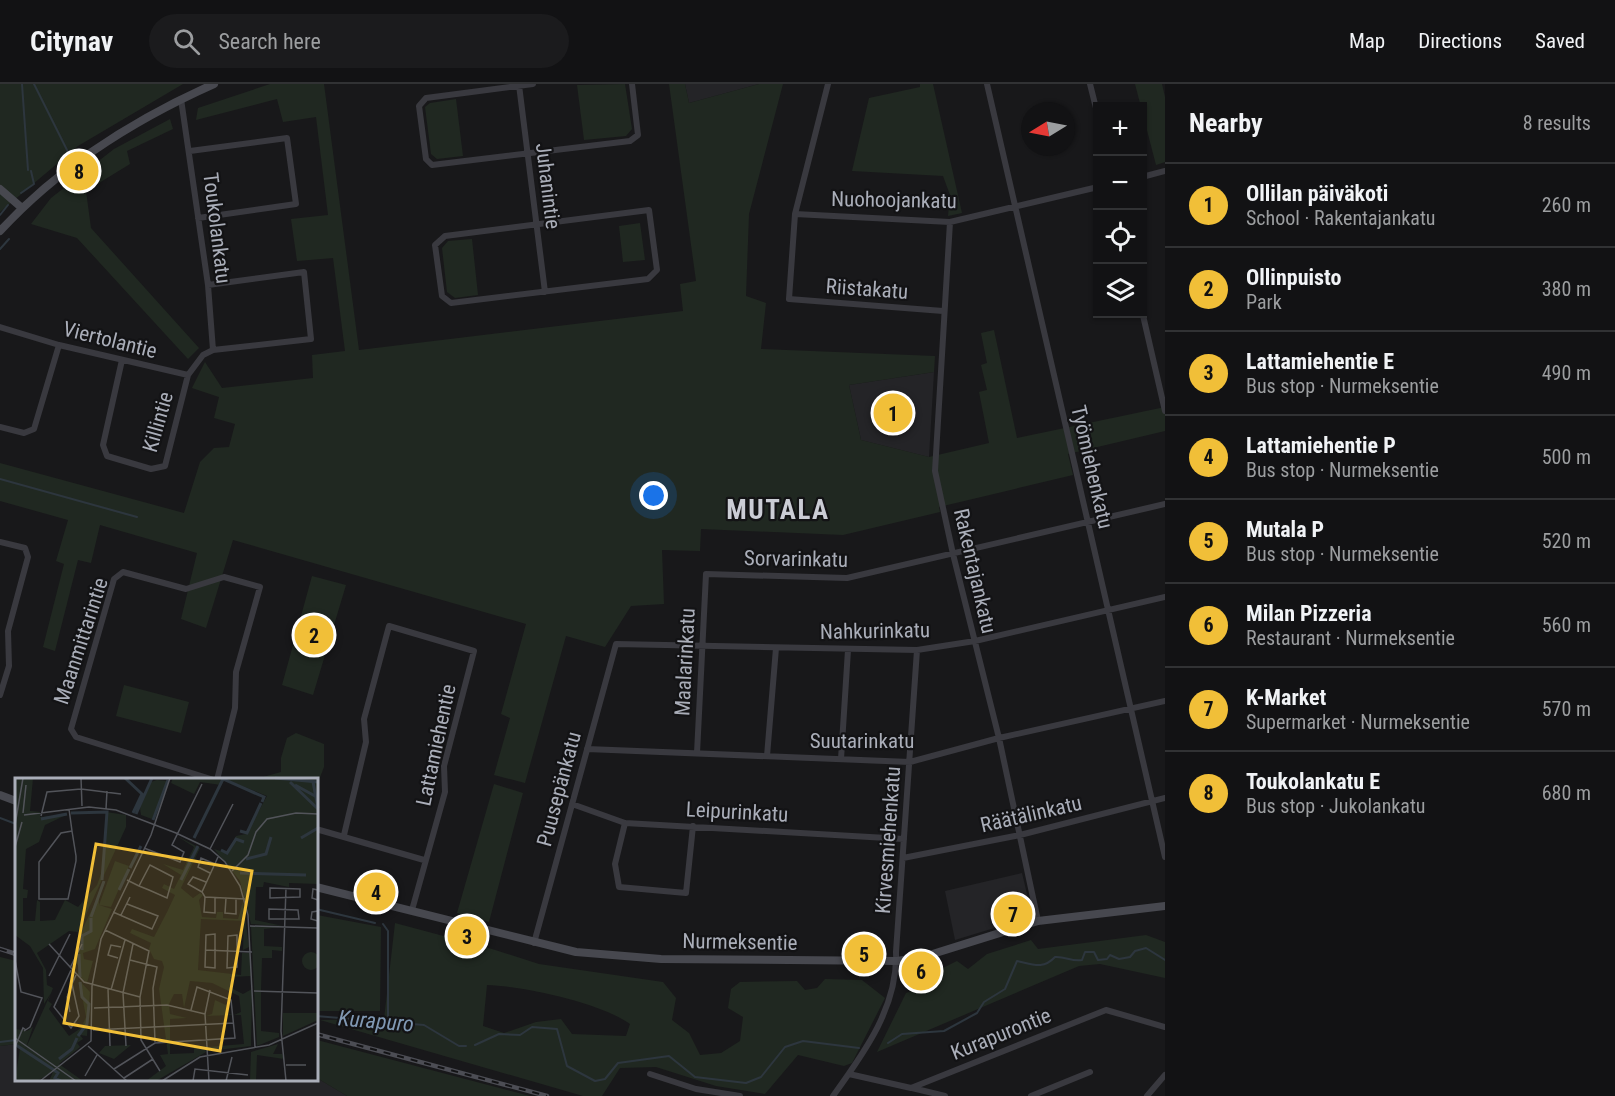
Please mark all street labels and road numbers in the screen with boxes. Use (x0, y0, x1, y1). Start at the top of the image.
street label: Juhanintie (531, 142, 565, 231)
street label: Toukolankatu (198, 171, 236, 285)
street label: Nuohoojankatu (831, 187, 957, 213)
street label: Riistakatu (825, 274, 909, 304)
street label: Viertolantie (61, 317, 160, 363)
street label: Killintie (138, 389, 178, 455)
street label: Työmiehenkatu (1066, 403, 1118, 531)
street label: Rakentajankatu (949, 506, 1001, 636)
street label: Sorvarinkatu (744, 546, 848, 572)
street label: Maanmittarintie (49, 575, 113, 707)
street label: Maalarinkatu (670, 607, 700, 717)
street label: Nahkurinkatu (820, 618, 930, 644)
street label: Lattamiehentie (411, 682, 461, 808)
street label: Puusepänkatu (532, 729, 586, 849)
street label: Suutarinkatu (810, 729, 914, 753)
street label: Kirvesmiehenkatu (871, 766, 905, 914)
street label: Räätälinkatu (978, 791, 1084, 837)
street label: Leipurinkatu (685, 797, 789, 827)
street label: Nurmeksentie (682, 929, 798, 955)
street label: Kurapurontie (947, 1003, 1055, 1065)

